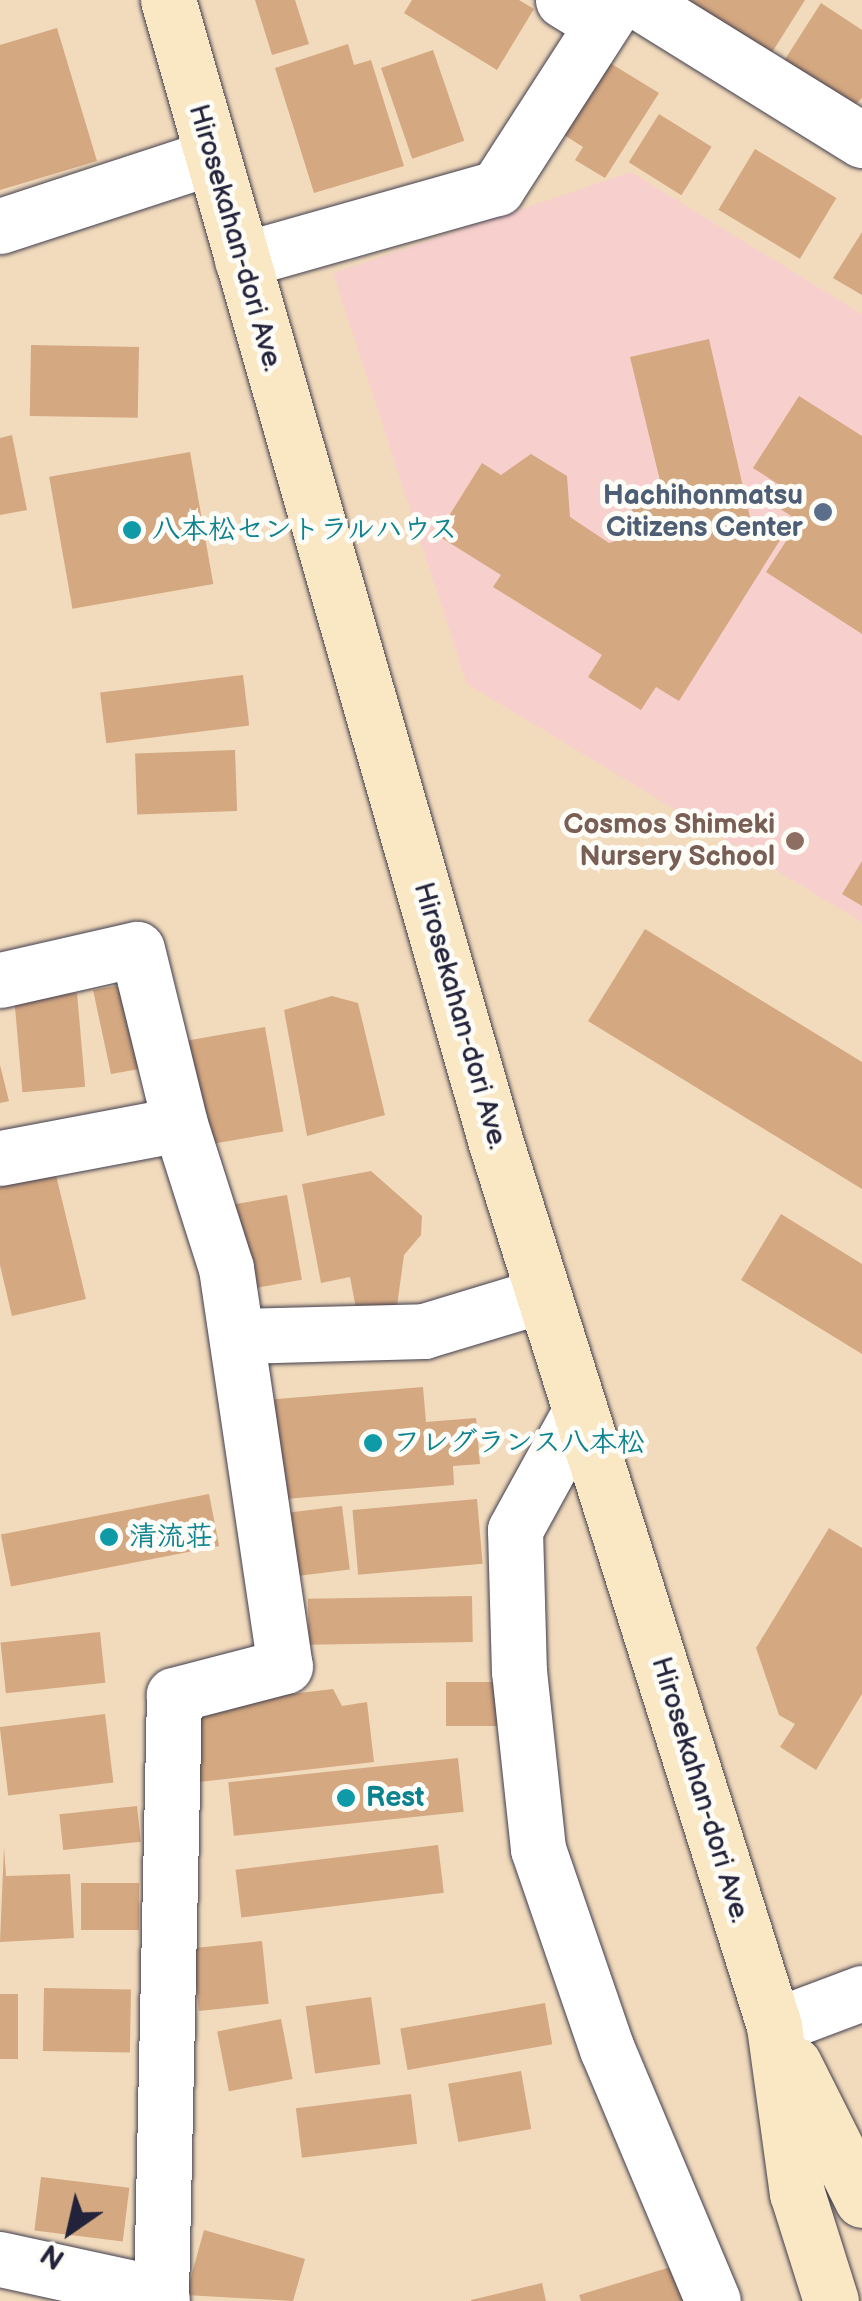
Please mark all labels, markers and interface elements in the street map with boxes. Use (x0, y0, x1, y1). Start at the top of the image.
street label: Hirosekahan-dori Ave. (181, 101, 289, 375)
place label: Hachihonmatsu Citizens Center (603, 479, 803, 545)
marker: Hachihonmatsu Citizens Center (812, 501, 834, 523)
place label: 八本松セントラルハウス (152, 513, 460, 547)
marker: 八本松セントラルハウス (121, 519, 143, 541)
place label: Cosmos Shimeki Nursery School (564, 808, 775, 874)
marker: Cosmos Shimeki Nursery School (784, 830, 806, 852)
street label: Hirosekahan-dori Ave. (406, 879, 514, 1153)
place label: フレグランス八本松 (393, 1426, 645, 1460)
marker: フレグランス八本松 (362, 1432, 384, 1454)
place label: 清流荘 (129, 1520, 213, 1554)
marker: 清流荘 (98, 1526, 120, 1548)
street label: Hirosekahan-dori Ave. (644, 1653, 756, 1927)
place label: Rest (366, 1781, 424, 1815)
marker: Rest (335, 1787, 357, 1809)
north arrow (20, 2181, 120, 2281)
text: N (35, 2237, 71, 2276)

